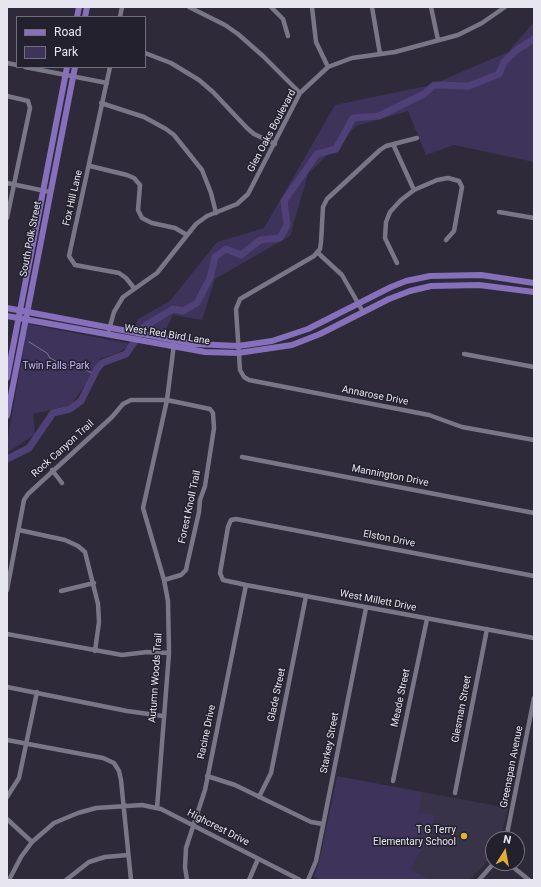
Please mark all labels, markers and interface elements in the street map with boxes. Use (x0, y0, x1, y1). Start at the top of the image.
legend (16, 16, 146, 68)
text: Road (54, 25, 82, 39)
text: Park (54, 45, 78, 59)
street label: Glen Oaks Boulevard (245, 88, 299, 174)
street label: Fox Hill Lane (61, 169, 85, 227)
street label: South Polk Street (18, 200, 44, 278)
street label: West Red Bird Lane (123, 322, 211, 348)
park label: Twin Falls Park (22, 360, 90, 372)
street label: Annarose Drive (341, 384, 409, 408)
street label: Rock Canyon Trail (29, 418, 97, 480)
street label: Mannington Drive (351, 463, 429, 489)
street label: Forest Knoll Trail (176, 469, 204, 545)
street label: Elston Drive (362, 528, 416, 550)
street label: West Millett Drive (339, 588, 417, 614)
street label: Autumn Woods Trail (147, 633, 165, 723)
street label: Glade Street (265, 667, 289, 723)
street label: Meade Street (389, 668, 413, 728)
street label: Glesman Street (450, 674, 474, 744)
street label: Racine Drive (195, 704, 219, 760)
street label: Starkey Street (318, 712, 342, 774)
street label: Greenspan Avenue (498, 725, 526, 809)
street label: Highcrest Drive (185, 807, 251, 849)
place label: T G Terry Elementary School (373, 824, 456, 848)
marker: T G Terry Elementary School (459, 831, 469, 841)
north arrow (485, 831, 525, 871)
text: N (502, 833, 512, 847)

